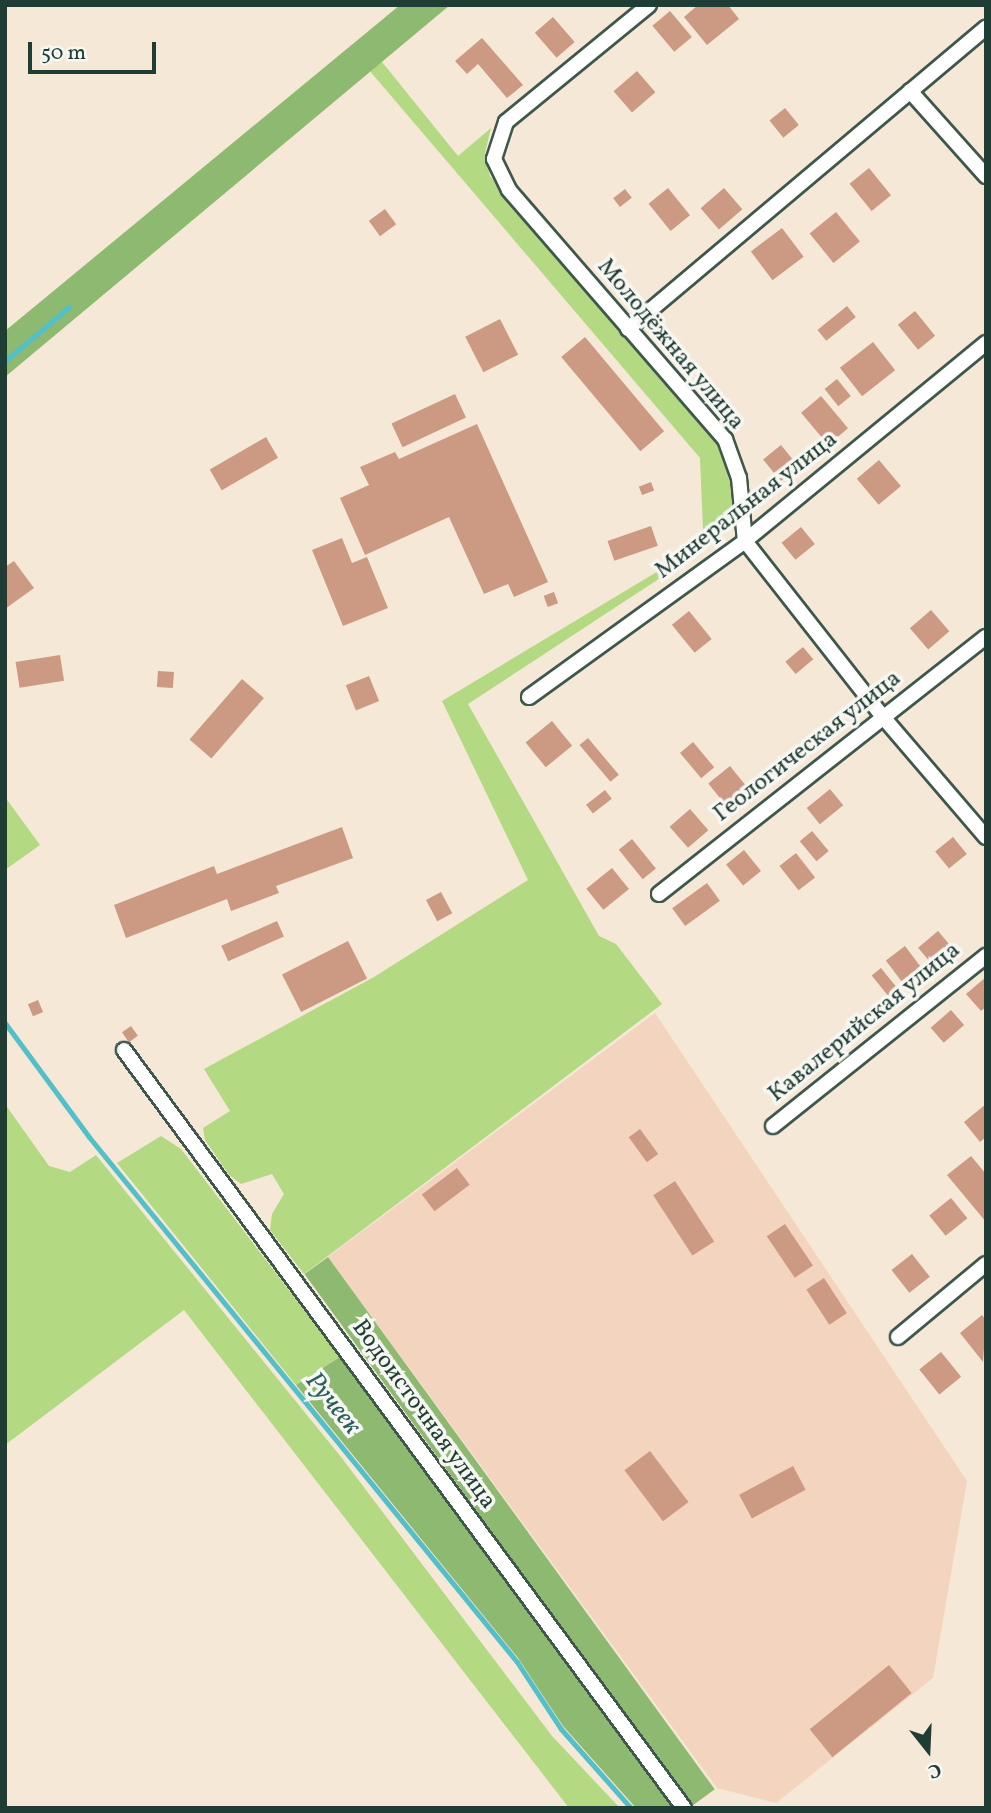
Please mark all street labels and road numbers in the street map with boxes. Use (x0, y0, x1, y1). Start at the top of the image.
street label: Молодёжная улица (590, 253, 750, 437)
street label: Минеральная улица (650, 426, 844, 586)
street label: Геологическая улица (708, 665, 908, 829)
street label: Кавалерийская улица (763, 936, 967, 1110)
street label: Водоисточная улица (344, 1314, 502, 1516)

